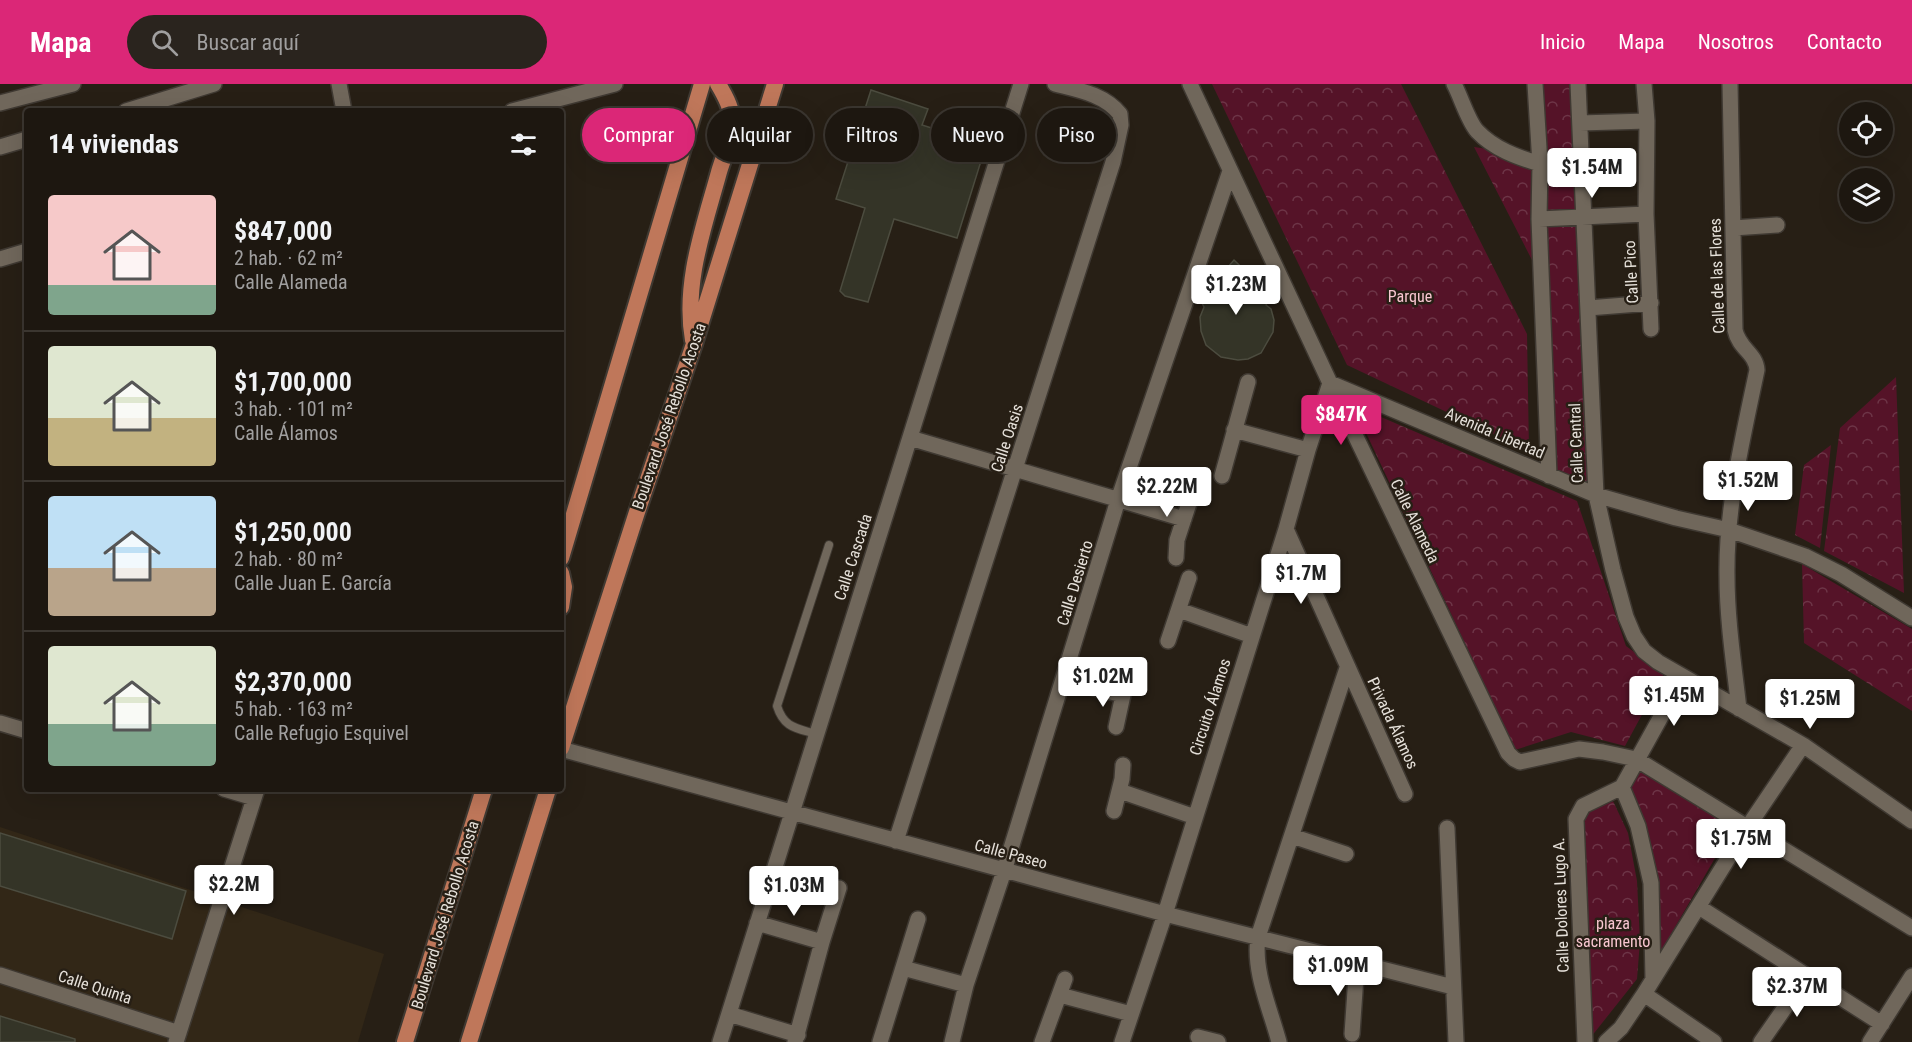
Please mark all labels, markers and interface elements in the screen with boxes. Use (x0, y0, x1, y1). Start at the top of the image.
search box (127, 15, 547, 69)
text: Mapa (30, 26, 91, 59)
icon: search (148, 26, 181, 59)
text: Buscar aquí (196, 30, 299, 55)
text: Inicio (1540, 30, 1585, 54)
text: Mapa (1618, 30, 1665, 54)
text: Nosotros (1698, 30, 1774, 54)
text: Contacto (1807, 30, 1882, 54)
map controls (1839, 102, 1893, 222)
button: locate (1839, 102, 1893, 156)
chip: Comprar (582, 108, 695, 162)
chip: Alquilar (707, 108, 813, 162)
chip: Filtros (825, 108, 919, 162)
chip: Nuevo (931, 108, 1025, 162)
chip: Piso (1037, 108, 1116, 162)
icon: filters (507, 128, 540, 161)
text: 14 viviendas (48, 129, 179, 159)
pin: $1.54M (1543, 148, 1641, 199)
text: $1.54M (1561, 155, 1623, 179)
button: layers (1839, 168, 1893, 222)
text: $847,000 (234, 216, 332, 246)
street label: Calle de las Flores (1705, 218, 1729, 334)
icon: home (96, 219, 168, 291)
street label: Calle Pico (1620, 240, 1642, 304)
text: 2 hab. · 62 m² (234, 246, 343, 270)
pin: $1.23M (1187, 265, 1285, 316)
text: Calle Alameda (234, 270, 348, 294)
text: $1.23M (1205, 272, 1267, 296)
park label: Parque (1388, 287, 1432, 306)
street label: Boulevard José Rebollo Acosta (628, 320, 710, 512)
text: $1,700,000 (234, 367, 352, 397)
icon: home (96, 370, 168, 442)
pin: $847K (1299, 395, 1383, 446)
text: 3 hab. · 101 m² (234, 397, 353, 421)
street label: Calle Oasis (987, 401, 1027, 475)
text: $847K (1315, 402, 1367, 426)
street label: Calle Central (1565, 403, 1587, 483)
street label: Avenida Libertad (1442, 404, 1548, 462)
text: Calle Álamos (234, 421, 338, 445)
pin: $1.52M (1699, 461, 1797, 512)
pin: $2.22M (1118, 467, 1216, 518)
text: $1.52M (1717, 468, 1779, 492)
text: $2.22M (1136, 474, 1198, 498)
street label: Calle Alameda (1387, 476, 1443, 566)
street label: Calle Cascada (830, 511, 876, 603)
text: $1,250,000 (234, 517, 352, 547)
icon: home (96, 520, 168, 592)
street label: Calle Desierto (1053, 538, 1097, 628)
text: 2 hab. · 80 m² (234, 547, 343, 571)
pin: $1.7M (1259, 554, 1343, 605)
text: $1.7M (1275, 561, 1327, 585)
text: Calle Juan E. García (234, 571, 392, 595)
street label: Circuito Álamos (1185, 656, 1235, 758)
pin: $1.02M (1054, 657, 1152, 708)
text: $1.02M (1072, 664, 1134, 688)
text: $2,370,000 (234, 667, 352, 697)
icon: home (96, 670, 168, 742)
street label: Privada Álamos (1363, 674, 1423, 772)
pin: $1.45M (1625, 676, 1723, 727)
pin: $1.25M (1761, 679, 1859, 730)
text: $1.45M (1643, 683, 1705, 707)
text: $1.25M (1779, 686, 1841, 710)
text: 5 hab. · 163 m² (234, 697, 353, 721)
text: Calle Refugio Esquivel (234, 721, 409, 745)
street label: Boulevard José Rebollo Acosta (407, 819, 483, 1011)
pin: $1.75M (1692, 819, 1790, 870)
text: $1.75M (1710, 826, 1772, 850)
street label: Calle Paseo (973, 835, 1049, 873)
street label: Calle Dolores Lugo A. (1549, 837, 1573, 973)
pin: $2.2M (192, 865, 276, 916)
pin: $1.03M (745, 866, 843, 917)
text: $2.2M (208, 872, 260, 896)
text: $1.03M (763, 873, 825, 897)
park label: plaza sacramento (1576, 914, 1650, 951)
pin: $1.09M (1289, 946, 1387, 997)
text: $1.09M (1307, 953, 1369, 977)
street label: Calle Quinta (56, 966, 134, 1008)
pin: $2.37M (1748, 967, 1846, 1018)
text: $2.37M (1766, 974, 1828, 998)

